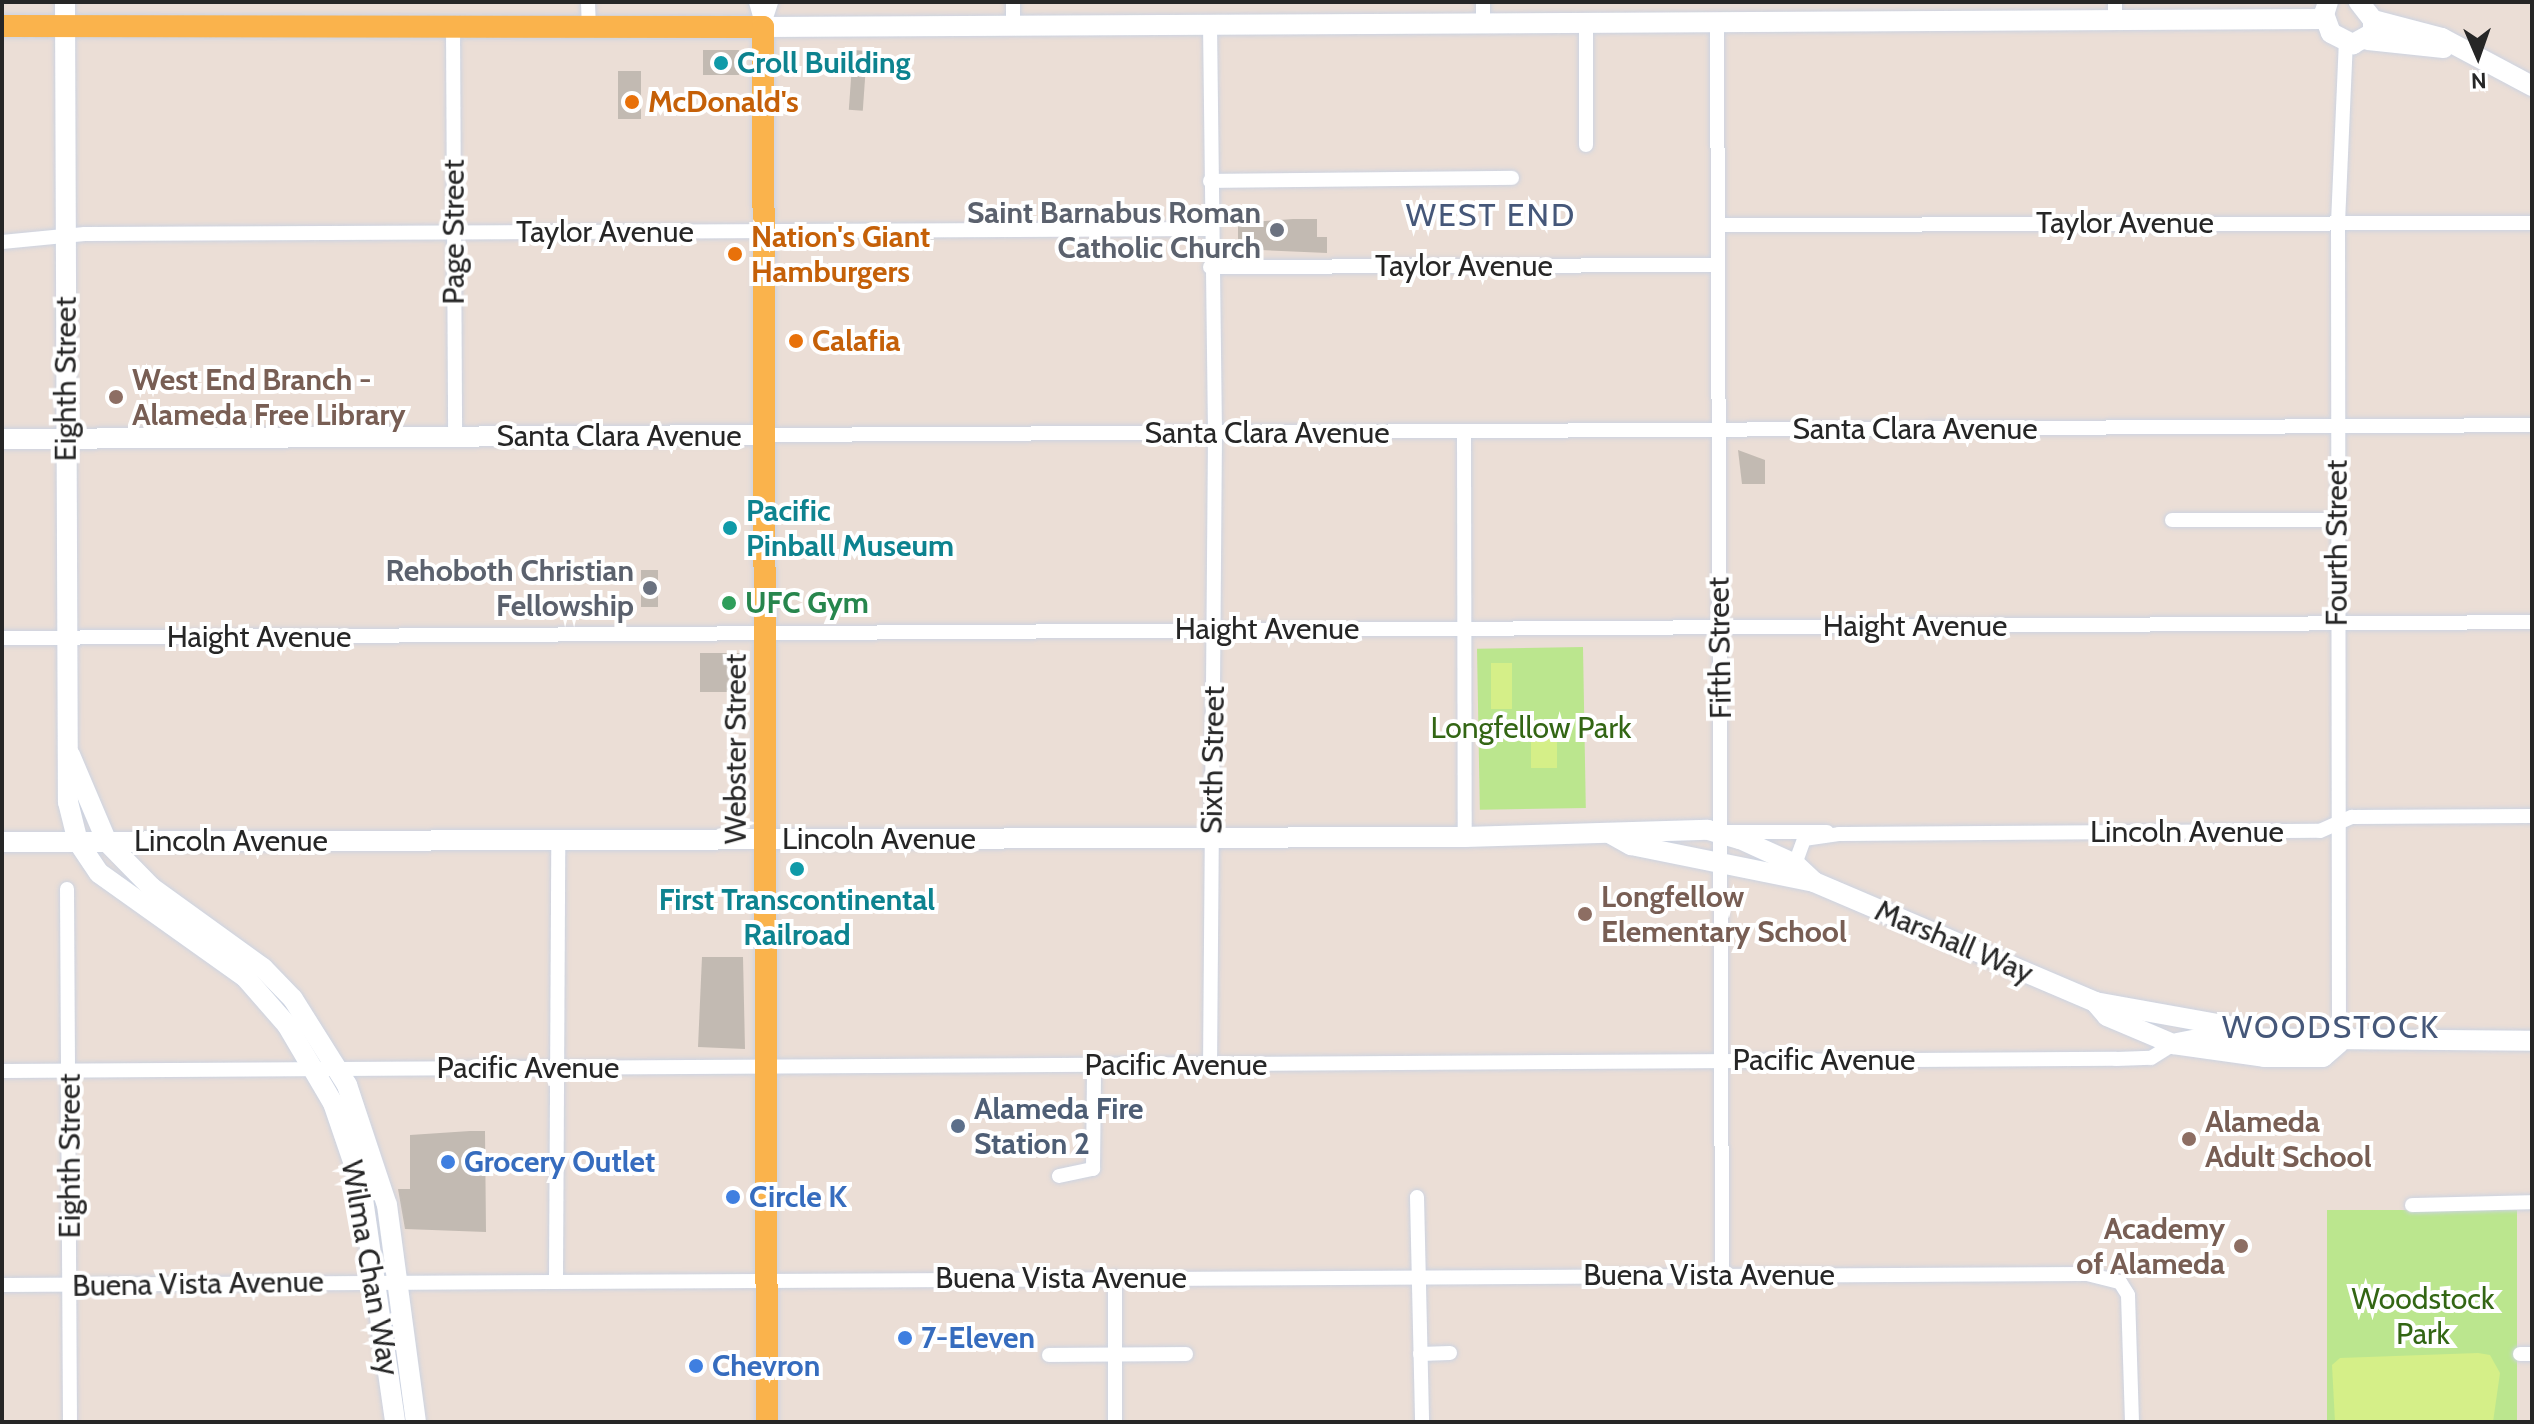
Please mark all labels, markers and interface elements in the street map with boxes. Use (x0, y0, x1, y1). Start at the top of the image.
north arrow (2438, 16, 2518, 96)
place label: Croll Building (737, 45, 911, 81)
marker: Croll Building (712, 54, 730, 72)
text: N (2471, 67, 2487, 94)
place label: McDonald's (648, 84, 799, 120)
marker: McDonald's (623, 93, 641, 111)
street label: Page Street (436, 159, 472, 305)
place label: Saint Barnabus Roman Catholic Church (967, 195, 1261, 266)
district label: WEST END (1406, 196, 1576, 234)
street label: Taylor Avenue (2036, 205, 2214, 241)
street label: Taylor Avenue (516, 214, 694, 250)
place label: Nation's Giant Hamburgers (751, 219, 930, 290)
marker: Saint Barnabus Roman Catholic Church (1268, 221, 1286, 239)
marker: Nation's Giant Hamburgers (726, 245, 744, 263)
street label: Taylor Avenue (1375, 248, 1553, 284)
street label: Eighth Street (48, 297, 84, 461)
place label: Calafia (812, 323, 901, 359)
marker: Calafia (787, 332, 805, 350)
place label: West End Branch - Alameda Free Library (132, 362, 406, 432)
marker: West End Branch - Alameda Free Library (107, 388, 125, 406)
street label: Santa Clara Avenue (1792, 411, 2038, 447)
street label: Santa Clara Avenue (1144, 415, 1390, 451)
street label: Santa Clara Avenue (496, 418, 742, 454)
street label: Fourth Street (2319, 460, 2355, 626)
place label: Pacific Pinball Museum (746, 493, 954, 564)
marker: Pacific Pinball Museum (721, 519, 739, 537)
place label: Rehoboth Christian Fellowship (385, 553, 634, 624)
street label: Fifth Street (1701, 577, 1739, 719)
marker: Rehoboth Christian Fellowship (641, 579, 659, 597)
place label: UFC Gym (745, 585, 869, 621)
marker: UFC Gym (720, 594, 738, 612)
street label: Haight Avenue (1823, 608, 2007, 644)
street label: Haight Avenue (1175, 611, 1359, 647)
street label: Haight Avenue (167, 619, 351, 655)
street label: Webster Street (718, 654, 754, 844)
street label: Sixth Street (1194, 686, 1232, 834)
park label: Longfellow Park (1431, 710, 1631, 746)
street label: Lincoln Avenue (2090, 814, 2284, 850)
street label: Lincoln Avenue (782, 821, 976, 857)
street label: Lincoln Avenue (134, 823, 328, 859)
marker: First Transcontinental Railroad (788, 860, 806, 878)
place label: Longfellow Elementary School (1601, 879, 1847, 950)
place label: First Transcontinental Railroad (659, 882, 935, 952)
street label: Marshall Way (1870, 893, 2038, 991)
marker: Longfellow Elementary School (1576, 905, 1594, 923)
district label: WOODSTOCK (2222, 1008, 2440, 1046)
street label: Pacific Avenue (1733, 1042, 1915, 1078)
street label: Pacific Avenue (1085, 1047, 1267, 1083)
street label: Pacific Avenue (437, 1050, 619, 1086)
street label: Eighth Street (52, 1074, 88, 1238)
place label: Alameda Fire Station 2 (974, 1091, 1143, 1162)
place label: Alameda Adult School (2205, 1104, 2372, 1174)
marker: Alameda Fire Station 2 (949, 1117, 967, 1135)
marker: Alameda Adult School (2180, 1130, 2198, 1148)
place label: Grocery Outlet (464, 1144, 655, 1180)
marker: Grocery Outlet (439, 1153, 457, 1171)
street label: Wilma Chan Way (333, 1158, 407, 1378)
place label: Circle K (749, 1179, 847, 1215)
marker: Circle K (724, 1188, 742, 1206)
place label: Academy of Alameda (2076, 1211, 2225, 1282)
marker: Academy of Alameda (2232, 1237, 2250, 1255)
street label: Buena Vista Avenue (1583, 1257, 1835, 1293)
street label: Buena Vista Avenue (935, 1260, 1187, 1296)
street label: Buena Vista Avenue (72, 1264, 324, 1304)
park label: Woodstock Park (2352, 1281, 2494, 1352)
place label: 7-Eleven (921, 1320, 1035, 1356)
marker: 7-Eleven (896, 1329, 914, 1347)
place label: Chevron (712, 1348, 820, 1384)
marker: Chevron (687, 1357, 705, 1375)

